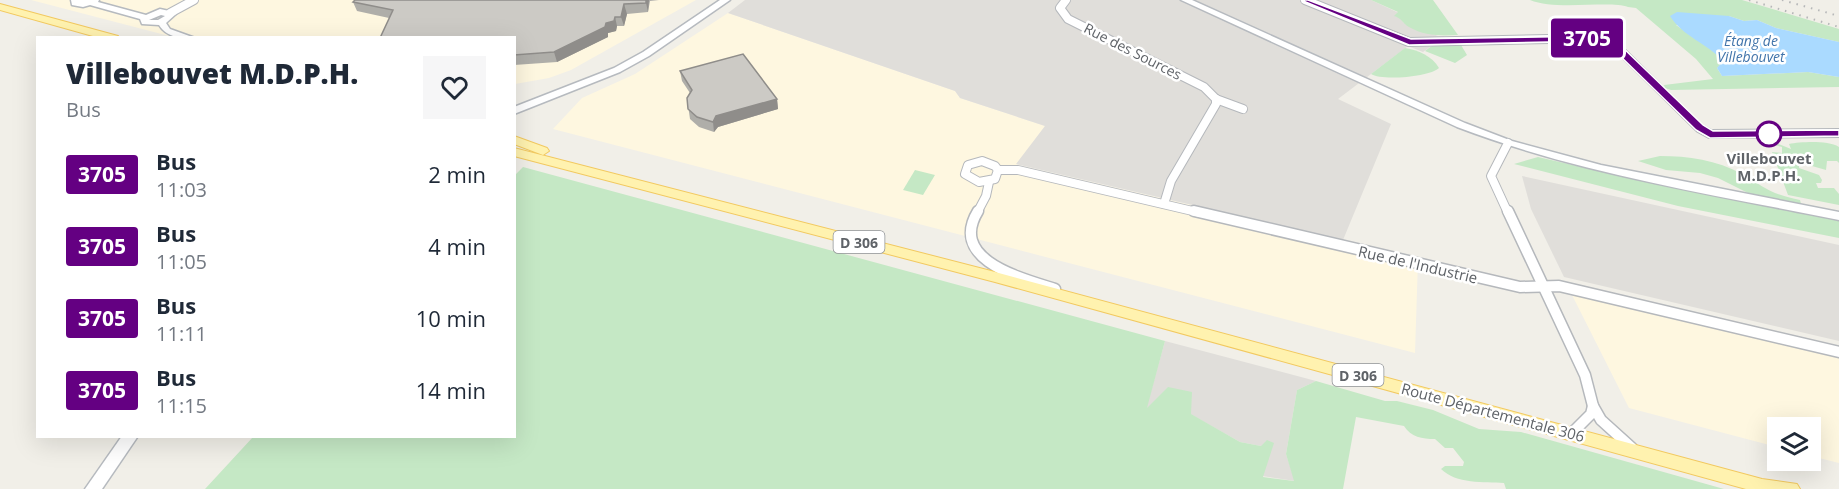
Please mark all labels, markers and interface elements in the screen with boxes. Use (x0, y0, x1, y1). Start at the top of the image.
street label: Rue des Sources (1081, 18, 1185, 84)
line badge: 3705 (1545, 18, 1629, 57)
text: 3705 (1563, 24, 1611, 52)
water label: Étang de Villebouvet (1717, 31, 1786, 66)
text: Villebouvet M.D.P.H. (66, 54, 358, 92)
button: heart (423, 56, 486, 119)
text: Bus (66, 96, 101, 123)
marker: Villebouvet M.D.P.H. (1756, 121, 1782, 147)
text: Bus (156, 146, 196, 176)
place label: Villebouvet M.D.P.H. (1727, 148, 1812, 185)
text: 2 min (428, 159, 486, 189)
text: 3705 (78, 160, 126, 188)
text: 11:03 (156, 176, 207, 203)
text: Bus (156, 218, 196, 248)
text: 4 min (428, 231, 486, 261)
road number: D 306 (834, 231, 884, 253)
text: 3705 (78, 232, 126, 260)
street label: Rue de l'Industrie (1356, 241, 1480, 287)
text: 11:05 (156, 248, 207, 275)
text: Bus (156, 290, 196, 320)
text: 10 min (416, 303, 486, 333)
text: 3705 (78, 304, 126, 332)
text: 11:11 (156, 320, 207, 347)
text: Bus (156, 362, 196, 392)
road number: D 306 (1332, 364, 1384, 386)
text: 14 min (416, 375, 486, 405)
text: 3705 (78, 376, 126, 404)
street label: Route Départementale 306 (1399, 378, 1587, 446)
text: 11:15 (156, 392, 207, 419)
map controls (1767, 417, 1821, 471)
button: layers (1767, 417, 1821, 471)

